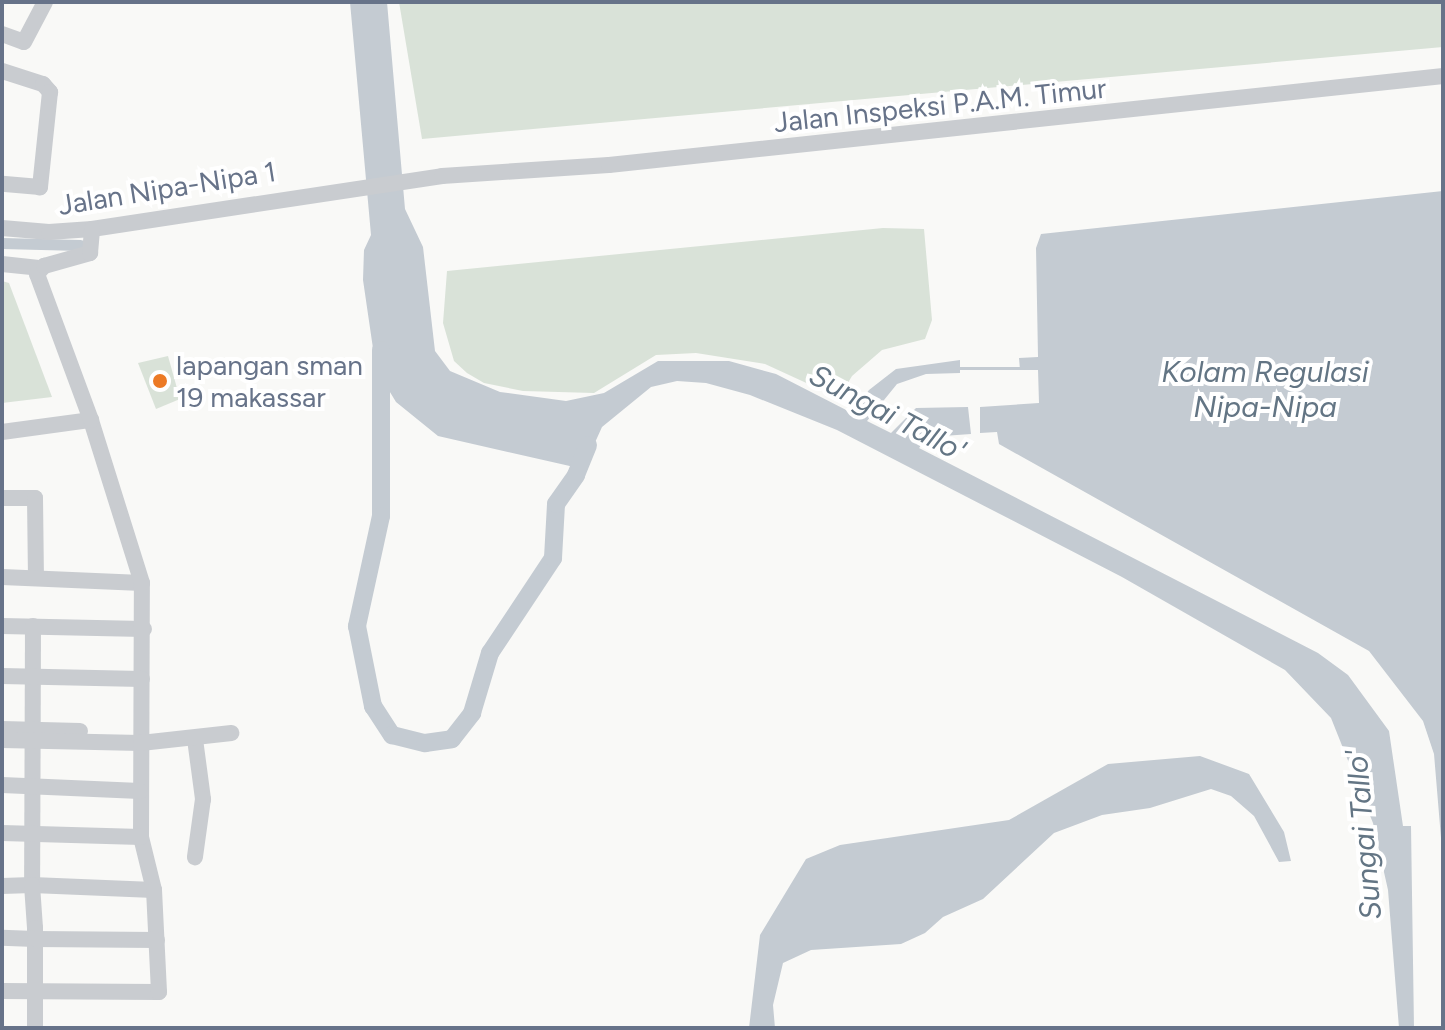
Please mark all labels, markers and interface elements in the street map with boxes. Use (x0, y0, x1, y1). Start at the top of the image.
street label: Jalan Inspeksi P.A.M. Timur (772, 71, 1108, 139)
street label: Jalan Nipa-Nipa 1 (56, 154, 278, 222)
place label: lapangan sman 19 makassar (176, 348, 363, 414)
water label: Kolam Regulasi Nipa-Nipa (1161, 354, 1369, 424)
water label: Sungai Tallo' (803, 357, 971, 469)
marker: lapangan sman 19 makassar (151, 372, 169, 390)
water label: Sungai Tallo' (1339, 748, 1389, 922)

